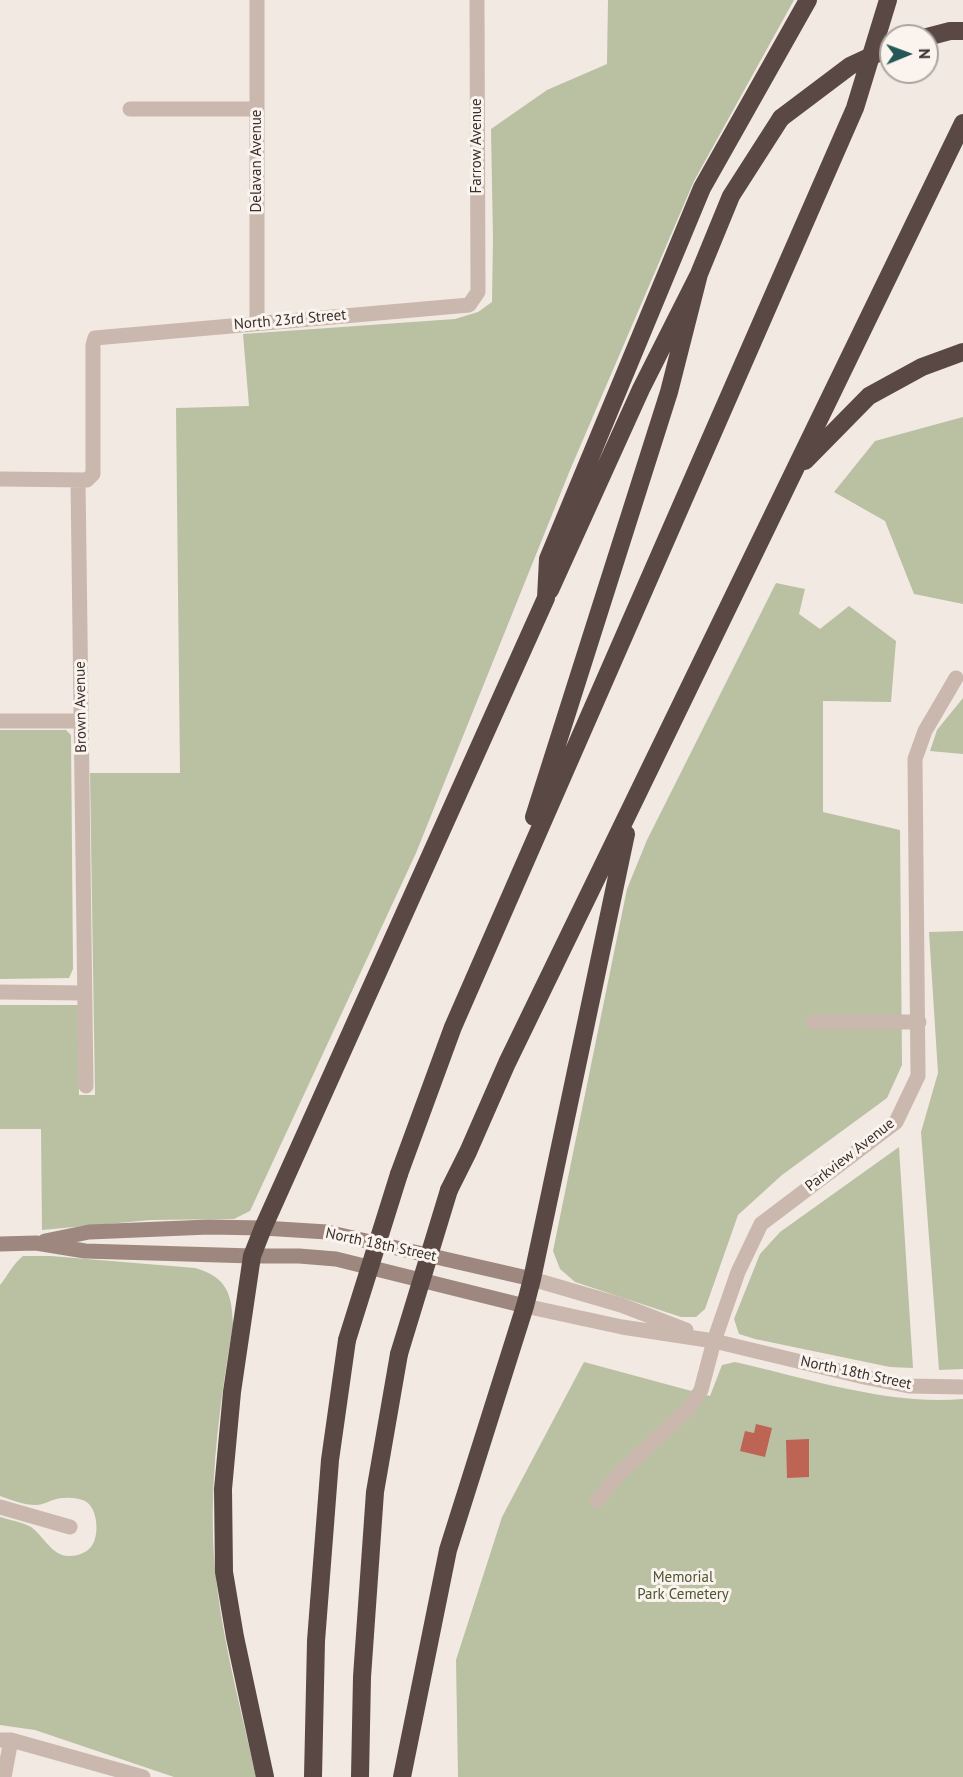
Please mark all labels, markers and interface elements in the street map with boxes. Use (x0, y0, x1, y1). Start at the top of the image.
north arrow (879, 24, 939, 84)
text: N (915, 48, 935, 59)
street label: Farrow Avenue (468, 98, 486, 194)
street label: Delavan Avenue (248, 110, 266, 212)
street label: North 23rd Street (233, 306, 347, 334)
street label: Brown Avenue (71, 661, 91, 753)
street label: Parkview Avenue (802, 1115, 898, 1195)
street label: North 18th Street (324, 1224, 438, 1266)
street label: North 18th Street (799, 1352, 913, 1394)
park label: Memorial Park Cemetery (637, 1569, 729, 1604)

